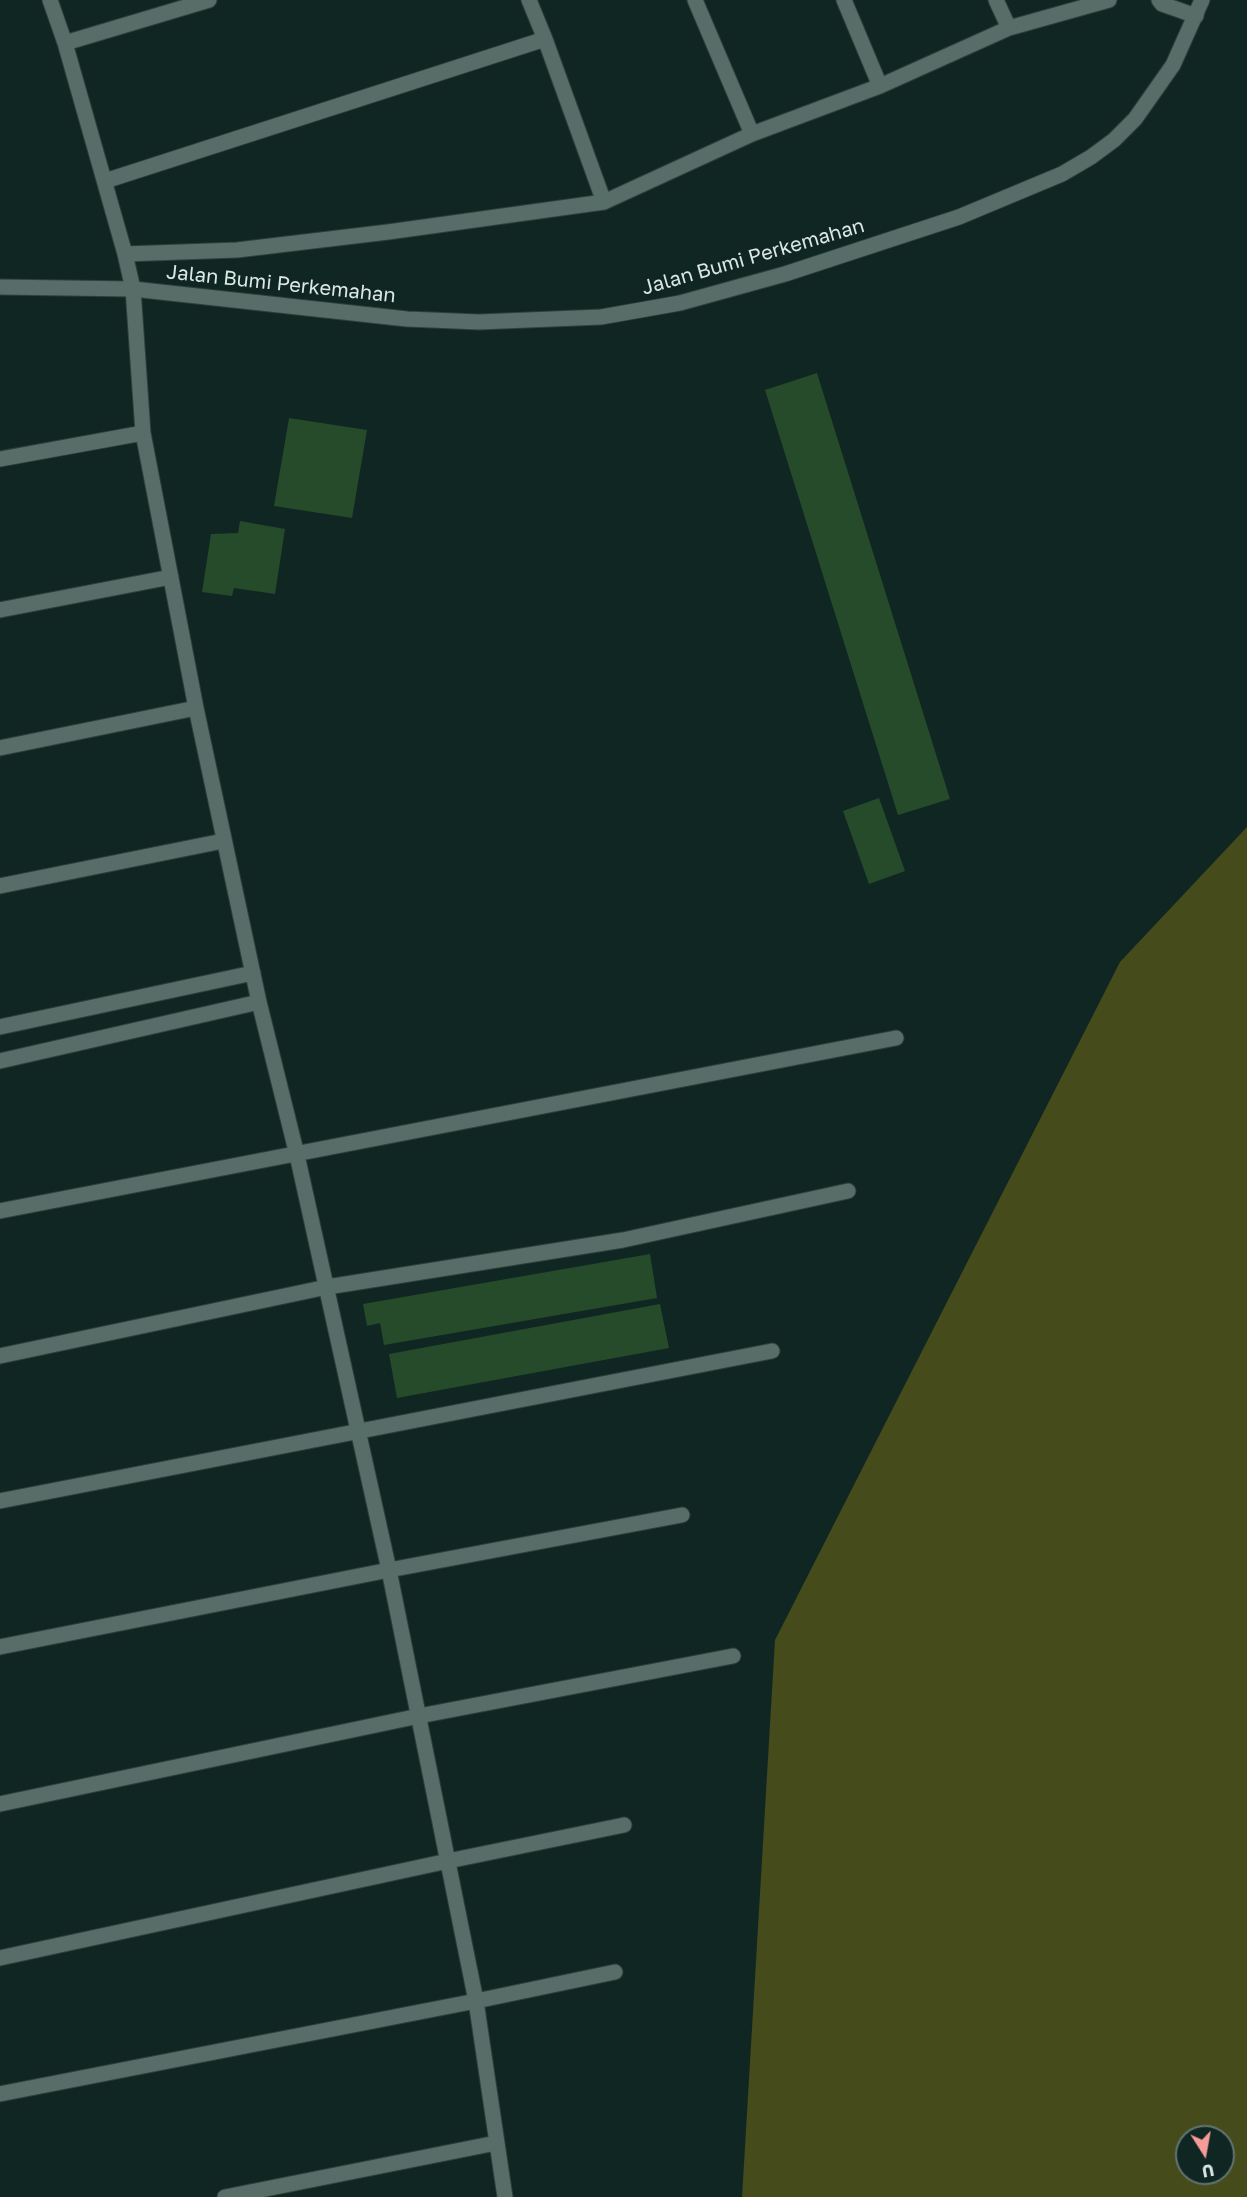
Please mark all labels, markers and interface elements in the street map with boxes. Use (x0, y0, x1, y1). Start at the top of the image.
street label: Jalan Bumi Perkemahan (639, 214, 867, 300)
street label: Jalan Bumi Perkemahan (165, 260, 397, 308)
north arrow (1175, 2125, 1235, 2185)
text: U (1200, 2160, 1216, 2182)

